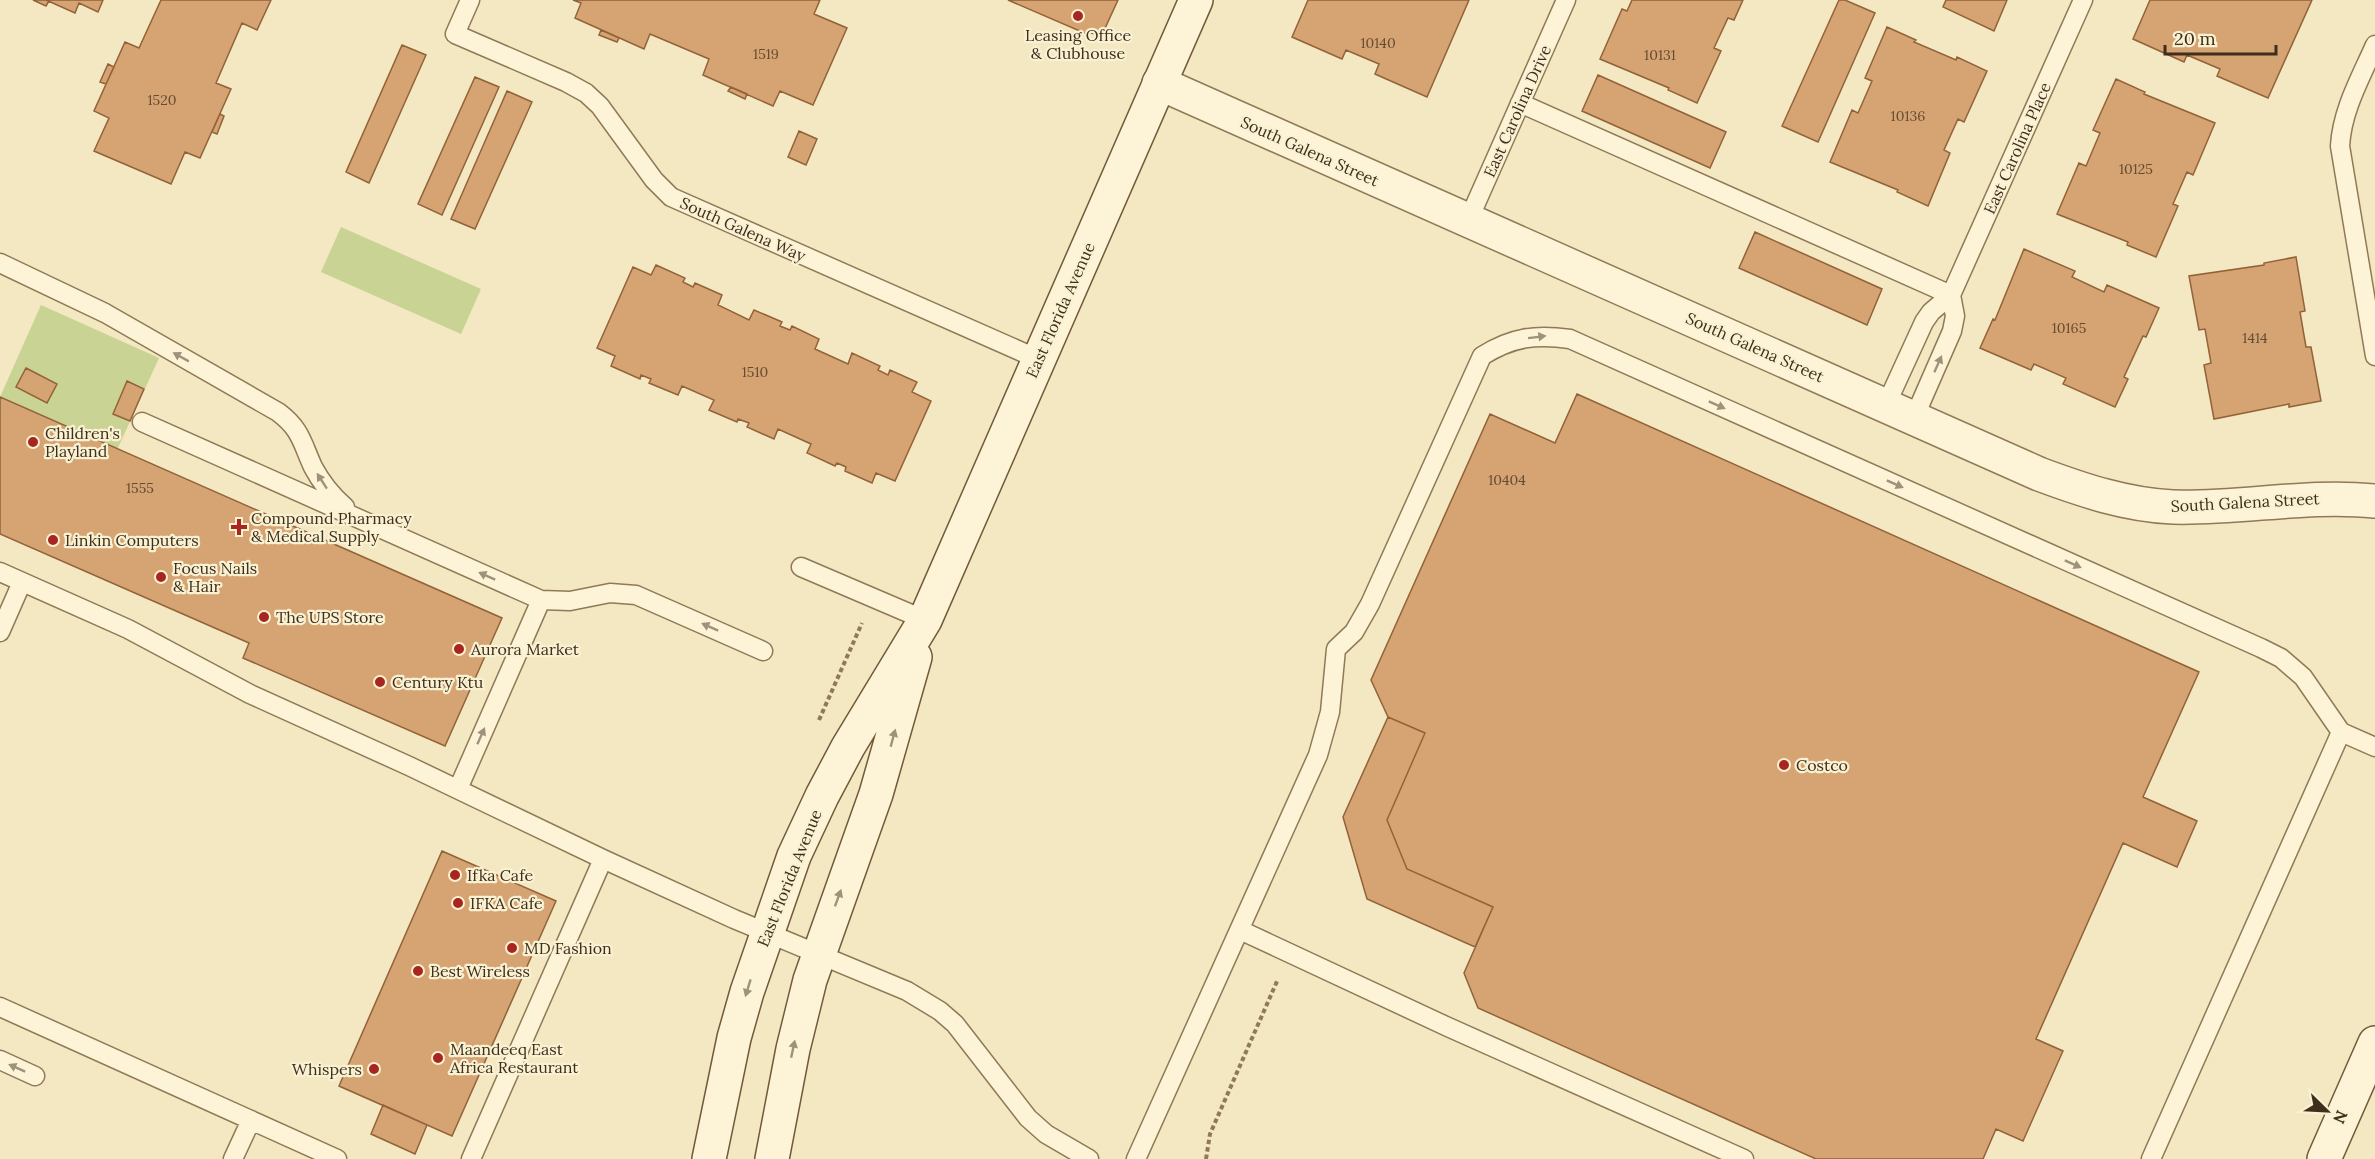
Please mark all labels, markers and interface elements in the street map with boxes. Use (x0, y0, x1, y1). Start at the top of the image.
marker: Leasing Office & Clubhouse (1071, 9, 1085, 23)
scale bar (2165, 18, 2276, 56)
place label: Leasing Office & Clubhouse (1025, 25, 1131, 63)
text: 20 m (2174, 27, 2216, 50)
house number: 10140 (1360, 34, 1396, 52)
street label: East Carolina Drive (1479, 41, 1555, 180)
house number: 1519 (753, 45, 779, 63)
house number: 10131 (1644, 46, 1676, 64)
street label: East Carolina Place (1979, 79, 2055, 217)
house number: 1520 (148, 91, 176, 109)
house number: 10136 (1891, 107, 1925, 125)
street label: South Galena Street (1238, 112, 1383, 191)
house number: 10125 (2119, 160, 2153, 178)
street label: South Galena Way (677, 192, 809, 266)
street label: East Florida Avenue (1021, 239, 1099, 381)
street label: South Galena Street (1683, 308, 1828, 387)
house number: 10165 (2052, 319, 2086, 337)
house number: 1414 (2242, 329, 2268, 347)
one-way arrow (1527, 332, 1546, 342)
one-way arrow (172, 352, 189, 362)
one-way arrow (1933, 355, 1943, 373)
house number: 1510 (742, 363, 768, 381)
one-way arrow (1709, 400, 1726, 409)
place label: Children's Playland (45, 423, 120, 461)
marker: Children's Playland (26, 435, 40, 449)
house number: 10404 (1488, 471, 1526, 489)
one-way arrow (316, 473, 328, 489)
house number: 1555 (126, 479, 154, 497)
one-way arrow (1887, 479, 1905, 489)
street label: South Galena Street (2170, 488, 2321, 516)
place label: Compound Pharmacy & Medical Supply (251, 508, 412, 546)
marker: Compound Pharmacy & Medical Supply (232, 520, 246, 534)
place label: Linkin Computers (65, 530, 199, 550)
marker: Linkin Computers (46, 533, 60, 547)
place label: Focus Nails & Hair (173, 558, 257, 596)
one-way arrow (2065, 559, 2083, 569)
marker: Focus Nails & Hair (154, 570, 168, 584)
one-way arrow (479, 571, 496, 580)
place label: The UPS Store (276, 607, 384, 627)
marker: The UPS Store (257, 610, 271, 624)
one-way arrow (701, 622, 718, 631)
place label: Aurora Market (470, 639, 580, 659)
marker: Aurora Market (452, 642, 466, 656)
place label: Century Ktu (392, 672, 484, 692)
marker: Century Ktu (373, 675, 387, 689)
one-way arrow (476, 726, 486, 744)
one-way arrow (889, 728, 898, 746)
place label: Costco (1796, 755, 1848, 775)
marker: Costco (1777, 758, 1791, 772)
street label: East Florida Avenue (752, 806, 826, 950)
place label: Ifka Cafe (467, 865, 533, 885)
marker: Ifka Cafe (448, 868, 462, 882)
one-way arrow (834, 888, 844, 906)
place label: IFKA Cafe (470, 893, 543, 913)
marker: IFKA Cafe (451, 896, 465, 910)
place label: MD Fashion (524, 938, 612, 958)
marker: MD Fashion (505, 941, 519, 955)
place label: Best Wireless (430, 961, 530, 981)
marker: Best Wireless (411, 964, 425, 978)
one-way arrow (743, 979, 752, 997)
place label: Maandeeq East Africa Restaurant (449, 1039, 579, 1077)
one-way arrow (789, 1039, 798, 1058)
marker: Maandeeq East Africa Restaurant (431, 1051, 445, 1065)
place label: Whispers (292, 1059, 362, 1079)
marker: Whispers (367, 1062, 381, 1076)
one-way arrow (8, 1063, 26, 1073)
north arrow (2297, 1081, 2357, 1141)
text: N (2329, 1107, 2352, 1127)

